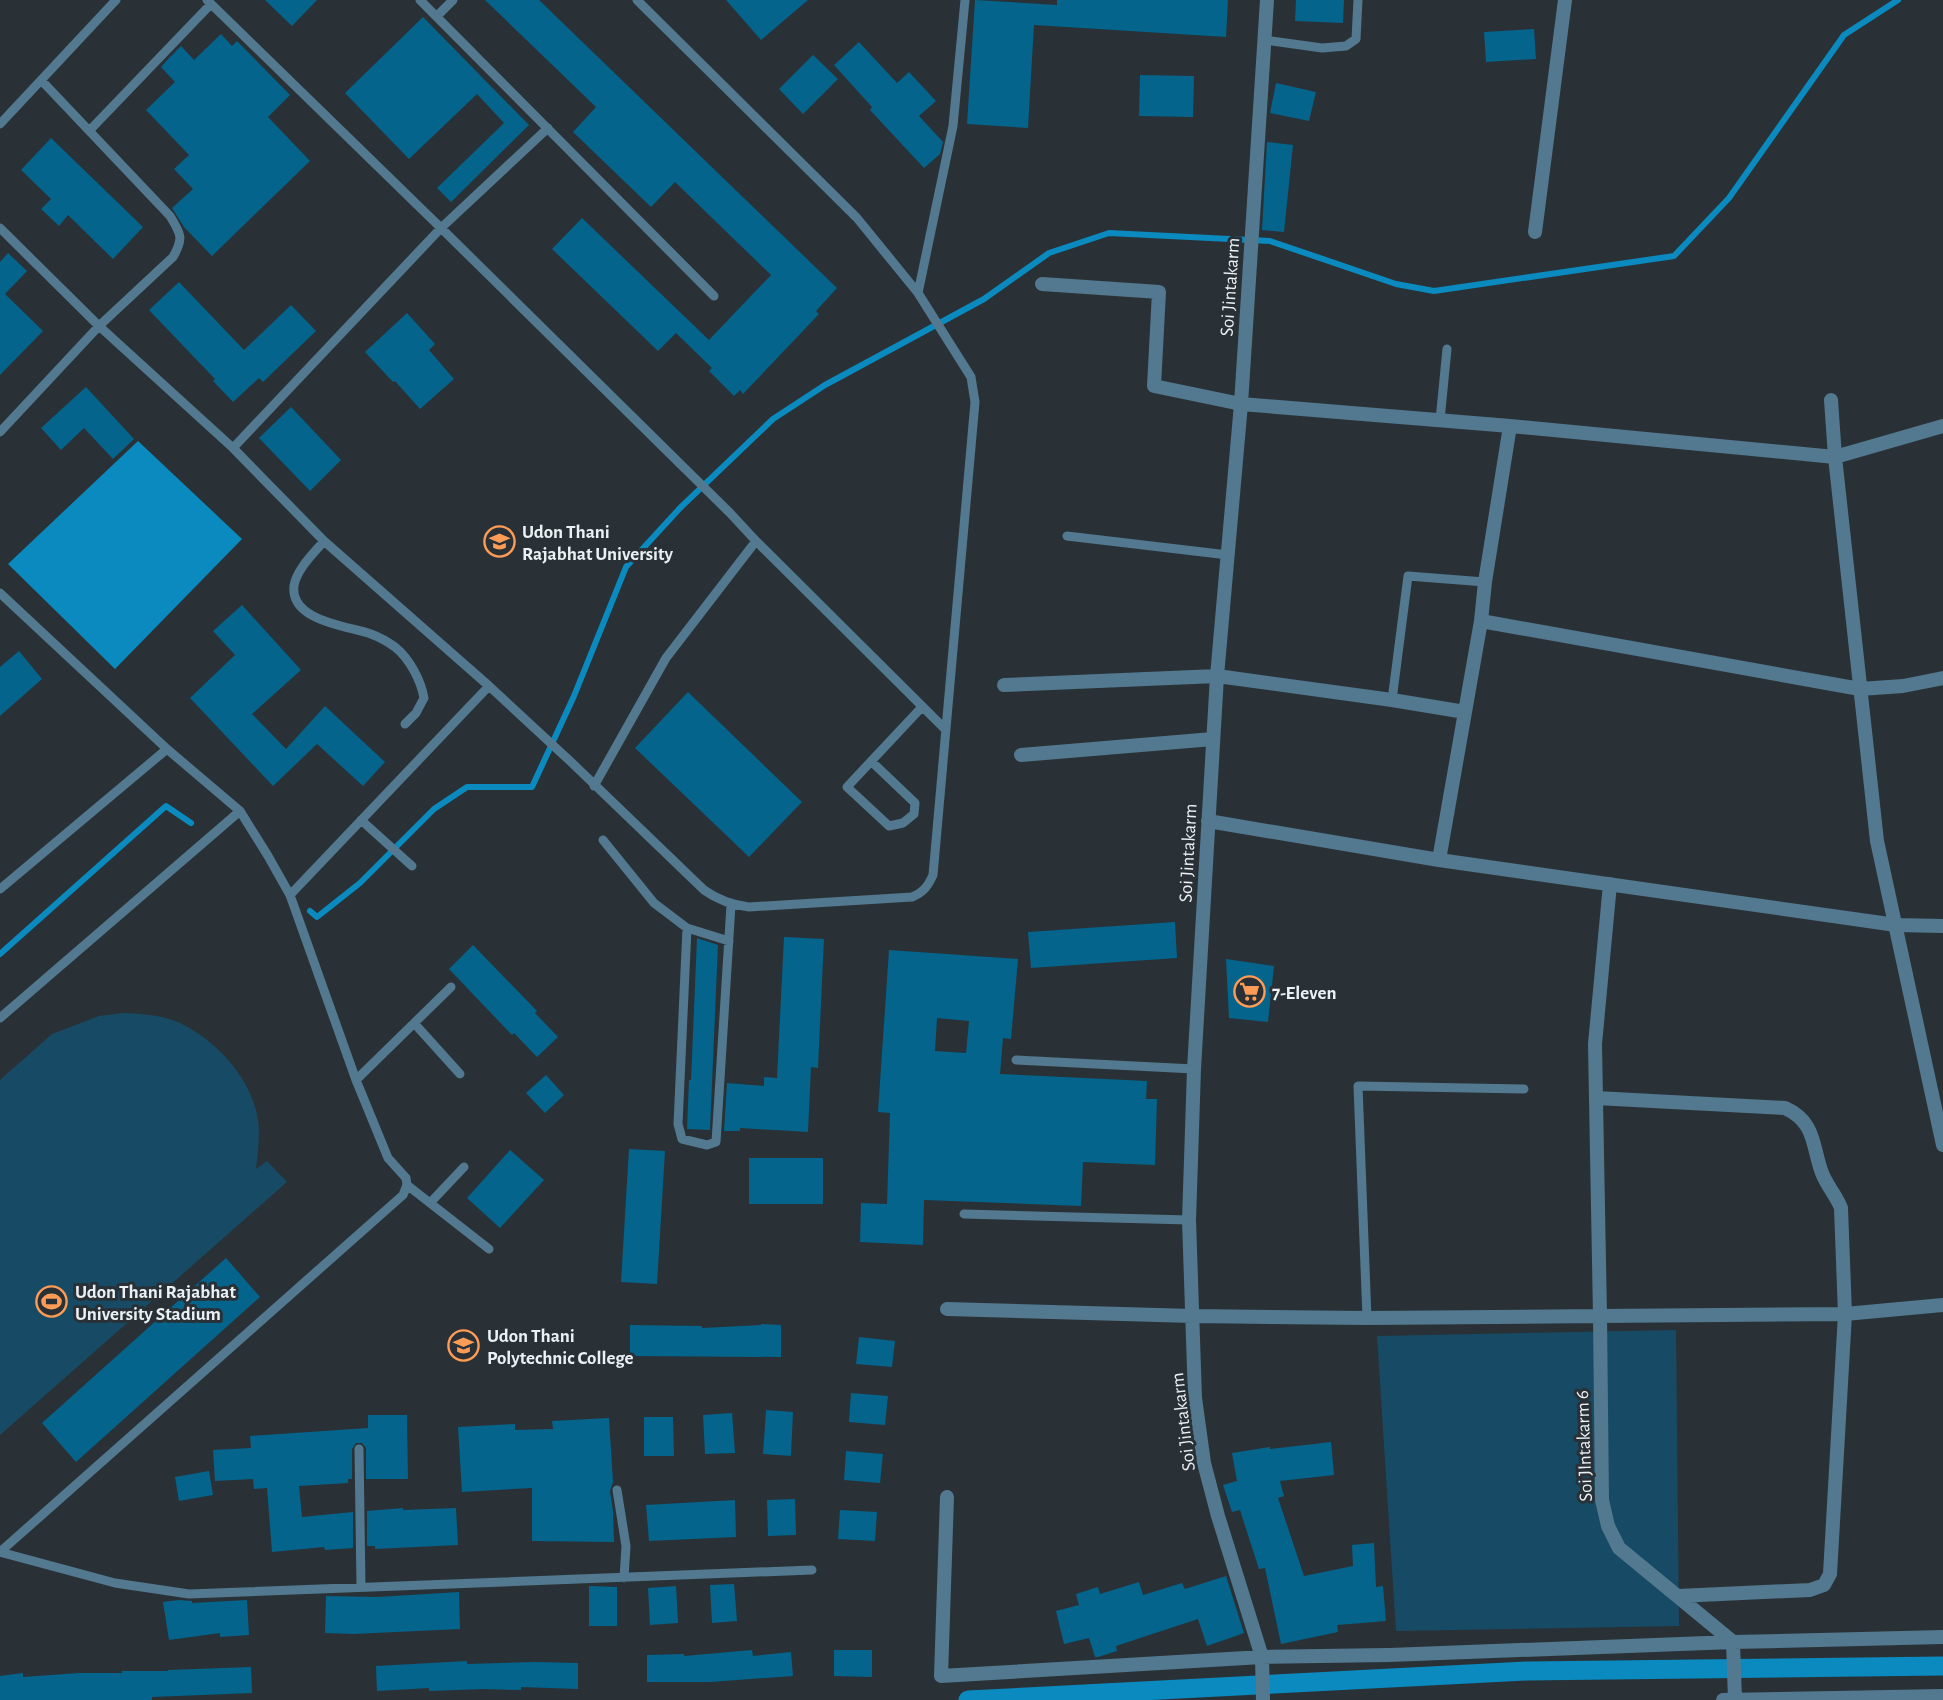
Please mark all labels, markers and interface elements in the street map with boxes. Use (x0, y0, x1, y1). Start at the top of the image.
street label: Soi Jintakarm (1218, 237, 1243, 337)
place label: Udon Thani Rajabhat University (522, 523, 674, 564)
school or university icon: Udon Thani Rajabhat University (482, 525, 516, 559)
street label: Soi Jintakarm (1176, 803, 1201, 903)
supermarket icon: 7-Eleven (1232, 975, 1266, 1009)
place label: 7-Eleven (1272, 984, 1336, 1003)
place label: Udon Thani Rajabhat University Stadium (75, 1283, 236, 1324)
sports icon: Udon Thani Rajabhat University Stadium (35, 1285, 69, 1319)
place label: Udon Thani Polytechnic College (487, 1327, 634, 1368)
school or university icon: Udon Thani Polytechnic College (447, 1329, 481, 1363)
street label: Soi Jintakarm (1168, 1372, 1199, 1472)
street label: Soi JIntakarm 6 (1573, 1390, 1596, 1502)

